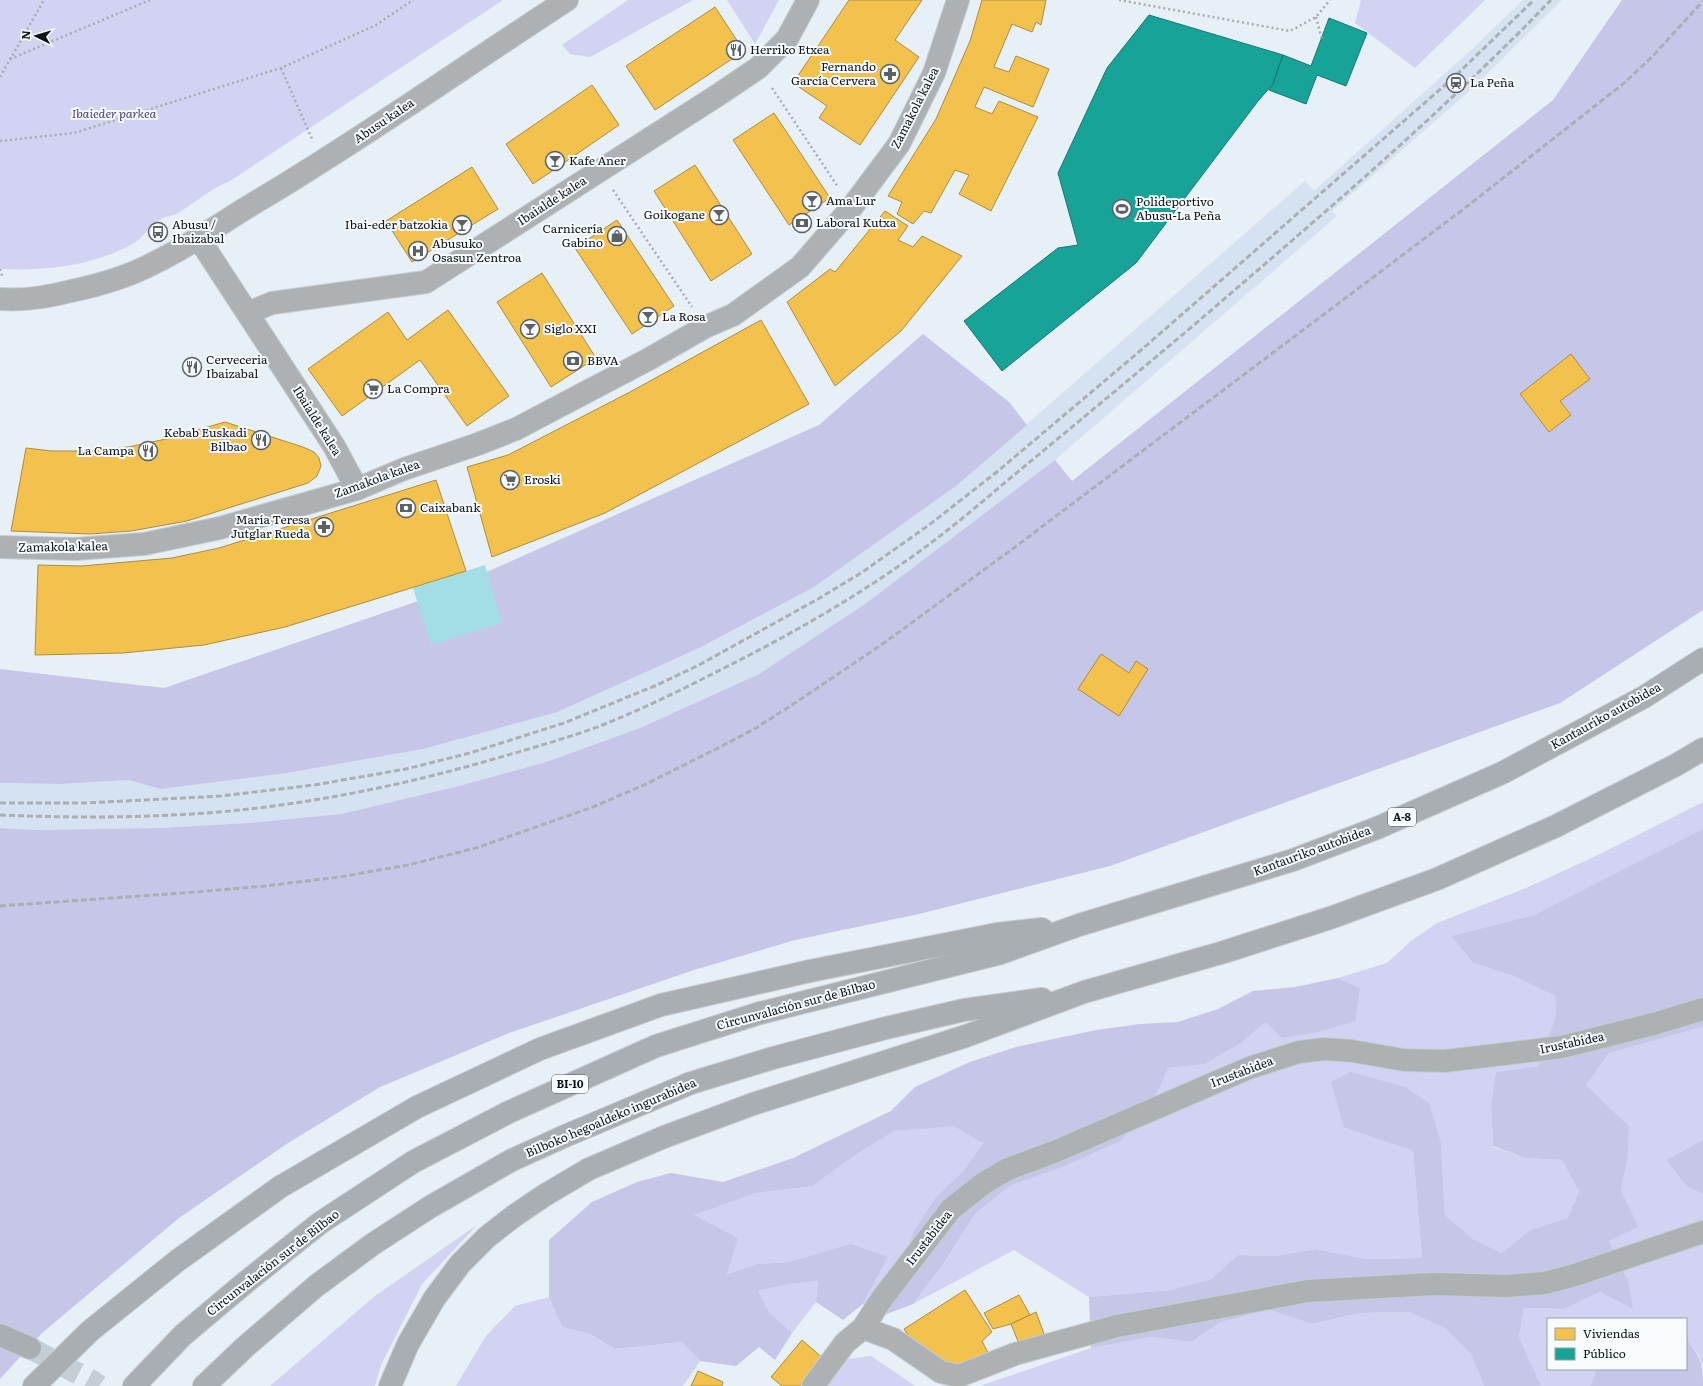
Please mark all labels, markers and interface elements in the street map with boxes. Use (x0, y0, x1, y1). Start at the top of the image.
north arrow (16, 16, 56, 56)
text: N (17, 30, 33, 40)
restaurant icon: Herriko Etxea (725, 39, 747, 61)
place label: Herriko Etxea (750, 40, 830, 58)
place label: Fernando García Cervera (791, 57, 877, 89)
pharmacy icon: Fernando García Cervera (879, 63, 901, 85)
street label: Zamakola kalea (886, 63, 943, 152)
station icon: La Peña (1445, 72, 1467, 94)
place label: La Peña (1470, 73, 1515, 91)
street label: Abusu kalea (350, 93, 418, 147)
park label: Ibaieder parkea (72, 104, 156, 122)
bar icon: Kafe Aner (544, 150, 566, 172)
place label: Kafe Aner (569, 151, 626, 169)
street label: Ibaialde kalea (513, 171, 590, 229)
bar icon: Ama Lur (801, 190, 823, 212)
place label: Ama Lur (826, 191, 876, 209)
place label: Polideportivo Abusu-La Peña (1136, 192, 1221, 224)
sports icon: Polideportivo Abusu-La Peña (1111, 198, 1133, 220)
bar icon: Goikogane (708, 204, 730, 226)
place label: Goikogane (644, 205, 705, 223)
bank icon: Laboral Kutxa (791, 212, 813, 234)
place label: Laboral Kutxa (816, 213, 897, 231)
bar icon: Ibai-eder batzokia (451, 214, 473, 236)
place label: Abusu / Ibaizabal (172, 215, 224, 247)
place label: Ibai-eder batzokia (345, 215, 449, 233)
place label: Carnicería Gabino (543, 219, 604, 251)
bus stop icon: Abusu / Ibaizabal (147, 221, 169, 243)
shop icon: Carnicería Gabino (606, 225, 628, 247)
place label: Abusuko Osasun Zentroa (432, 234, 522, 266)
hospital icon: Abusuko Osasun Zentroa (407, 240, 429, 262)
bar icon: La Rosa (637, 306, 659, 328)
place label: La Rosa (662, 307, 706, 325)
bar icon: Siglo XXI (519, 318, 541, 340)
place label: Siglo XXI (544, 319, 597, 337)
place label: Cerveceria Ibaizabal (206, 350, 268, 382)
bank icon: BBVA (562, 350, 584, 372)
place label: BBVA (587, 351, 619, 369)
restaurant icon: Cerveceria Ibaizabal (181, 356, 203, 378)
supermarket icon: La Compra (362, 378, 384, 400)
place label: La Compra (387, 379, 450, 397)
street label: Ibaialde kalea (289, 382, 347, 459)
place label: Kebab Euskadi Bilbao (164, 423, 247, 455)
restaurant icon: Kebab Euskadi Bilbao (250, 429, 272, 451)
restaurant icon: La Campa (137, 440, 159, 462)
place label: La Campa (77, 441, 135, 459)
street label: Zamakola kalea (331, 454, 422, 502)
supermarket icon: Eroski (499, 469, 521, 491)
place label: Eroski (524, 470, 561, 488)
bank icon: Caixabank (395, 497, 417, 519)
place label: Caixabank (420, 498, 481, 516)
place label: María Teresa Jutglar Rueda (231, 510, 311, 542)
pharmacy icon: María Teresa Jutglar Rueda (313, 516, 335, 538)
street label: Zamakola kalea (18, 536, 108, 556)
street label: Kantauriko autobidea (1547, 677, 1664, 753)
road number: A-8 (1388, 808, 1416, 826)
street label: Kantauriko autobidea (1250, 820, 1373, 880)
street label: Circunvalación sur de Bilbao (714, 974, 877, 1034)
street label: Irustabidea (1538, 1026, 1606, 1058)
street label: Irustabidea (1208, 1051, 1276, 1091)
street label: Bilboko hegoaldeko ingurabidea (523, 1073, 699, 1161)
road number: BI-10 (552, 1075, 588, 1093)
street label: Circunvalación sur de Bilbao (202, 1205, 342, 1320)
street label: Irustabidea (901, 1206, 956, 1269)
legend (1547, 1318, 1687, 1370)
text: Viviendas (1583, 1324, 1640, 1342)
text: Público (1583, 1344, 1626, 1362)

